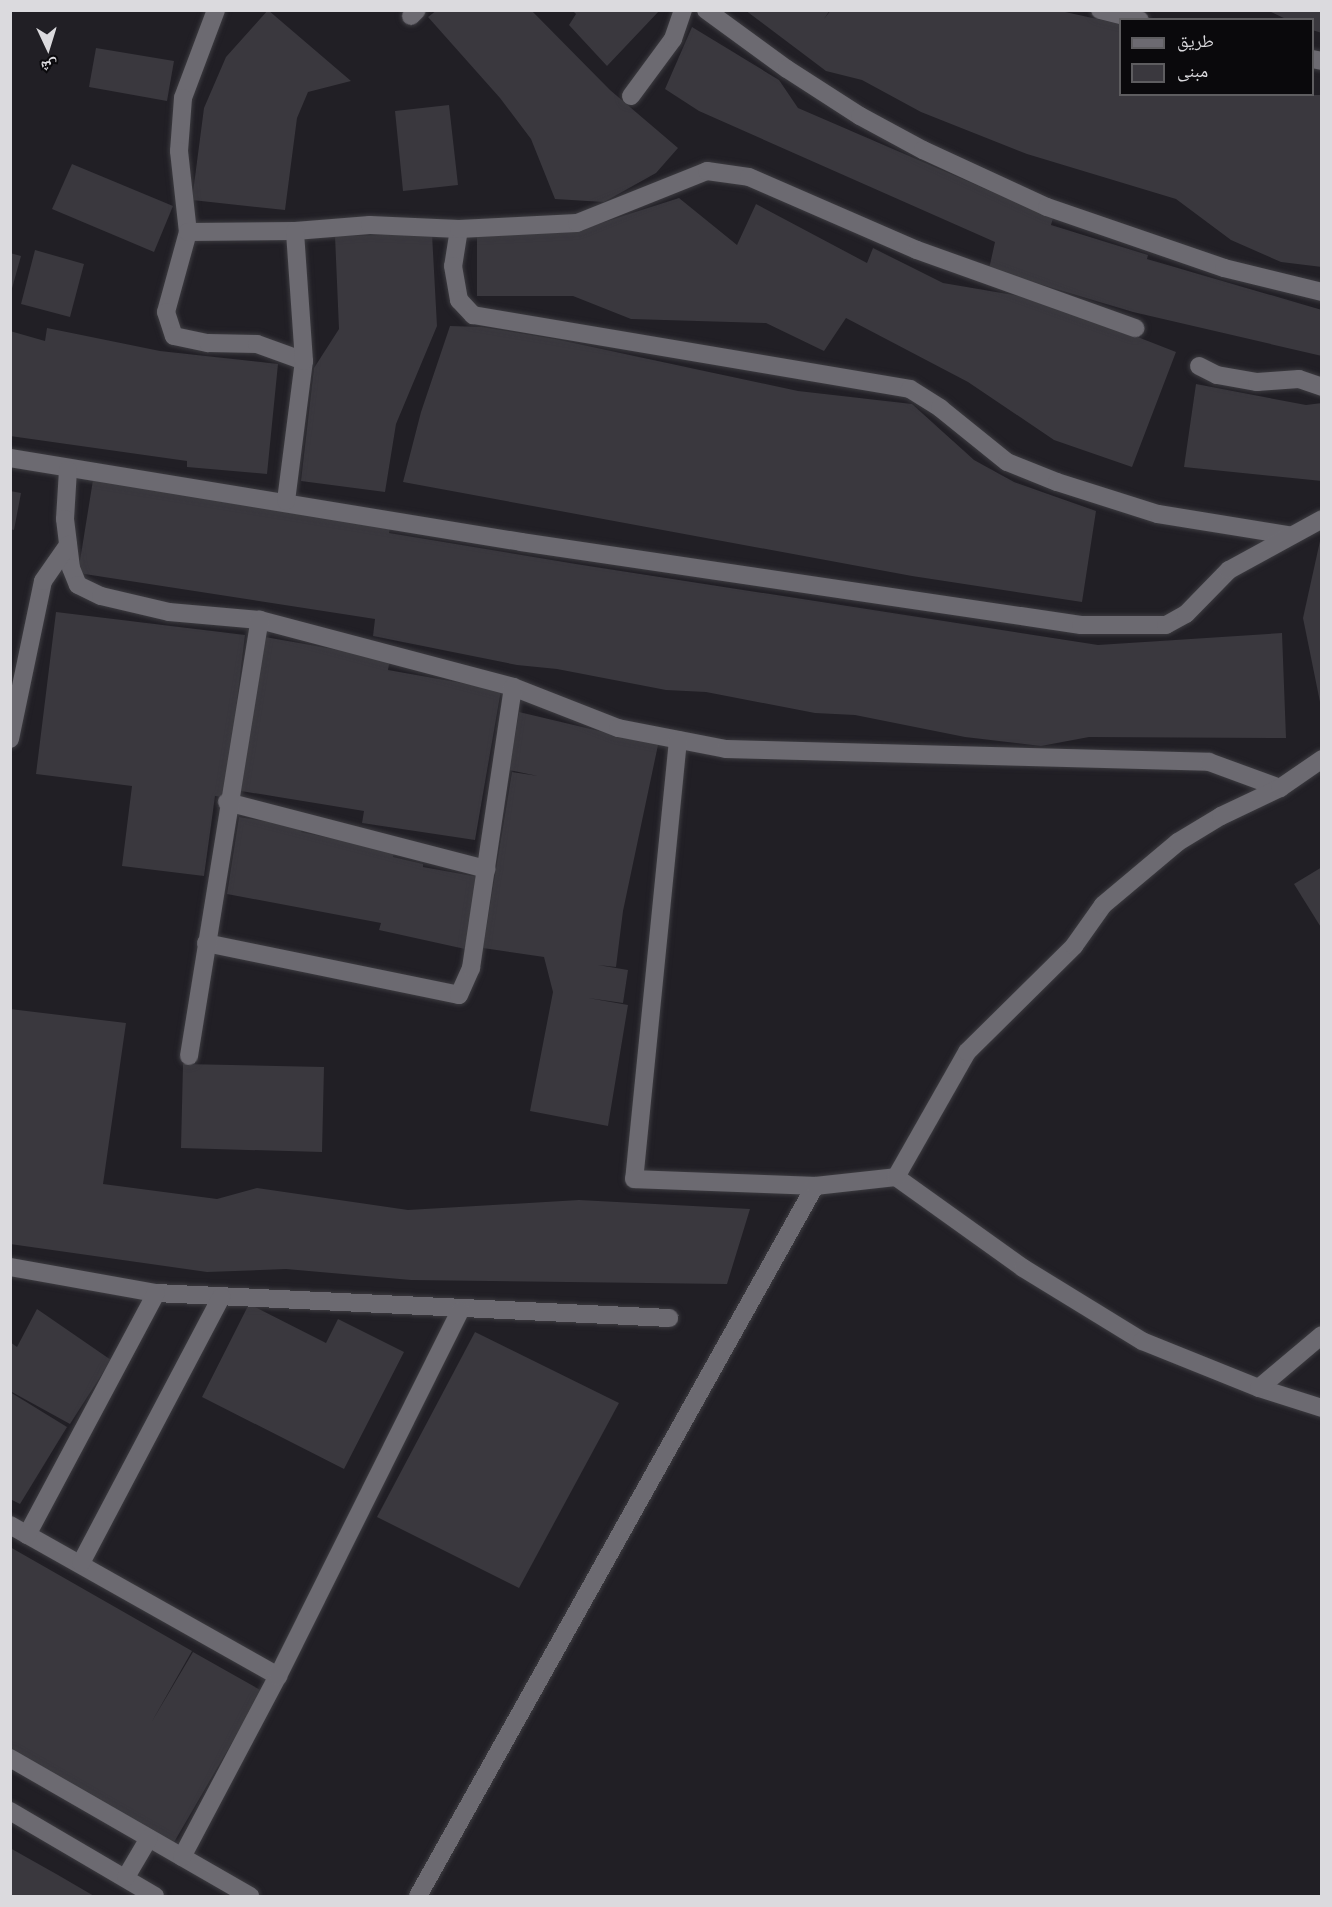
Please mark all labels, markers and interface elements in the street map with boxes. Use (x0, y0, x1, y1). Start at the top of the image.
north arrow (18, 18, 78, 78)
legend (1119, 18, 1314, 96)
text: طريق (1177, 30, 1214, 52)
text: ش (40, 56, 58, 77)
text: مبنى (1177, 60, 1208, 82)

